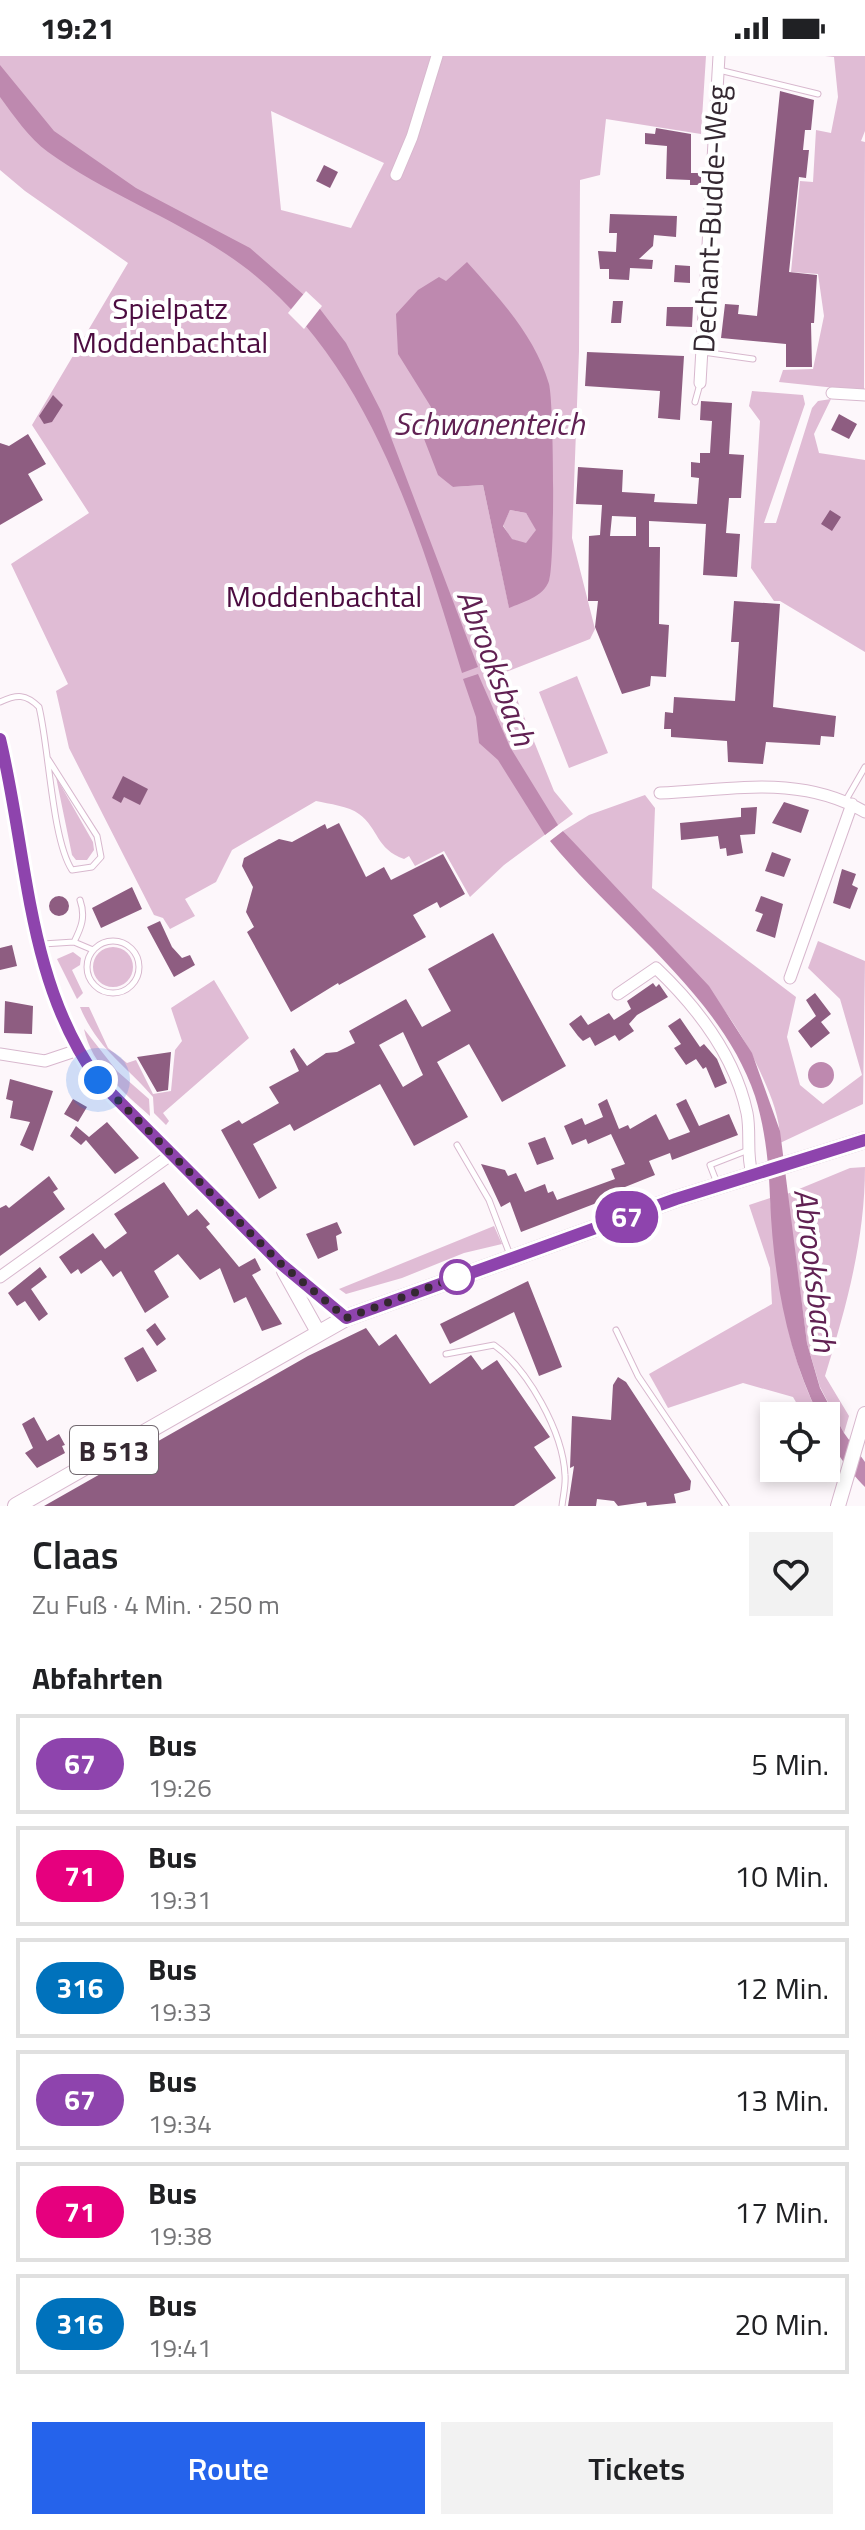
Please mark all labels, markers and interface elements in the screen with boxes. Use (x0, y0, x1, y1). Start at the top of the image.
text: 19:21 (40, 5, 115, 51)
street label: Dechant-Budde-Weg (680, 84, 740, 354)
park label: Spielpatz Moddenbachtal (72, 285, 268, 365)
water label: Schwanenteich (394, 399, 585, 447)
park label: Moddenbachtal (226, 573, 422, 619)
water label: Abrooksbach (445, 582, 549, 753)
your location (78, 1060, 118, 1100)
water label: Abrooksbach (782, 1186, 850, 1355)
line badge: 67 (591, 1191, 663, 1243)
text: 67 (611, 1195, 643, 1238)
unlabelled marker (440, 1260, 474, 1294)
map controls (760, 1402, 840, 1482)
button: locate (760, 1402, 840, 1482)
road number: B 513 (70, 1426, 158, 1474)
text: Claas (32, 1526, 119, 1584)
button: heart (749, 1532, 833, 1616)
text: Zu Fuß · 4 Min. · 250 m (32, 1585, 280, 1624)
text: Abfahrten (32, 1655, 163, 1701)
text: Bus (148, 1722, 197, 1768)
text: 5 Min. (751, 1741, 829, 1787)
text: 67 (64, 1742, 96, 1785)
text: 19:26 (148, 1768, 212, 1807)
text: Bus (148, 1834, 197, 1880)
text: 10 Min. (734, 1853, 829, 1899)
text: 71 (64, 1854, 96, 1897)
text: 19:31 (148, 1880, 212, 1919)
text: Bus (148, 1946, 197, 1992)
text: 12 Min. (734, 1965, 829, 2011)
text: 316 (56, 1966, 104, 2009)
text: 19:33 (148, 1992, 212, 2031)
text: Bus (148, 2058, 197, 2104)
text: 13 Min. (734, 2077, 829, 2123)
text: 67 (64, 2078, 96, 2121)
text: 19:34 (148, 2104, 212, 2143)
text: Bus (148, 2170, 197, 2216)
text: 17 Min. (734, 2189, 829, 2235)
text: 71 (64, 2190, 96, 2233)
text: 19:38 (148, 2216, 212, 2255)
text: Bus (148, 2282, 197, 2328)
text: 20 Min. (734, 2301, 829, 2347)
text: 316 (56, 2302, 104, 2345)
text: 19:41 (148, 2328, 212, 2367)
button: Route (32, 2422, 425, 2514)
button: Tickets (441, 2422, 833, 2514)

